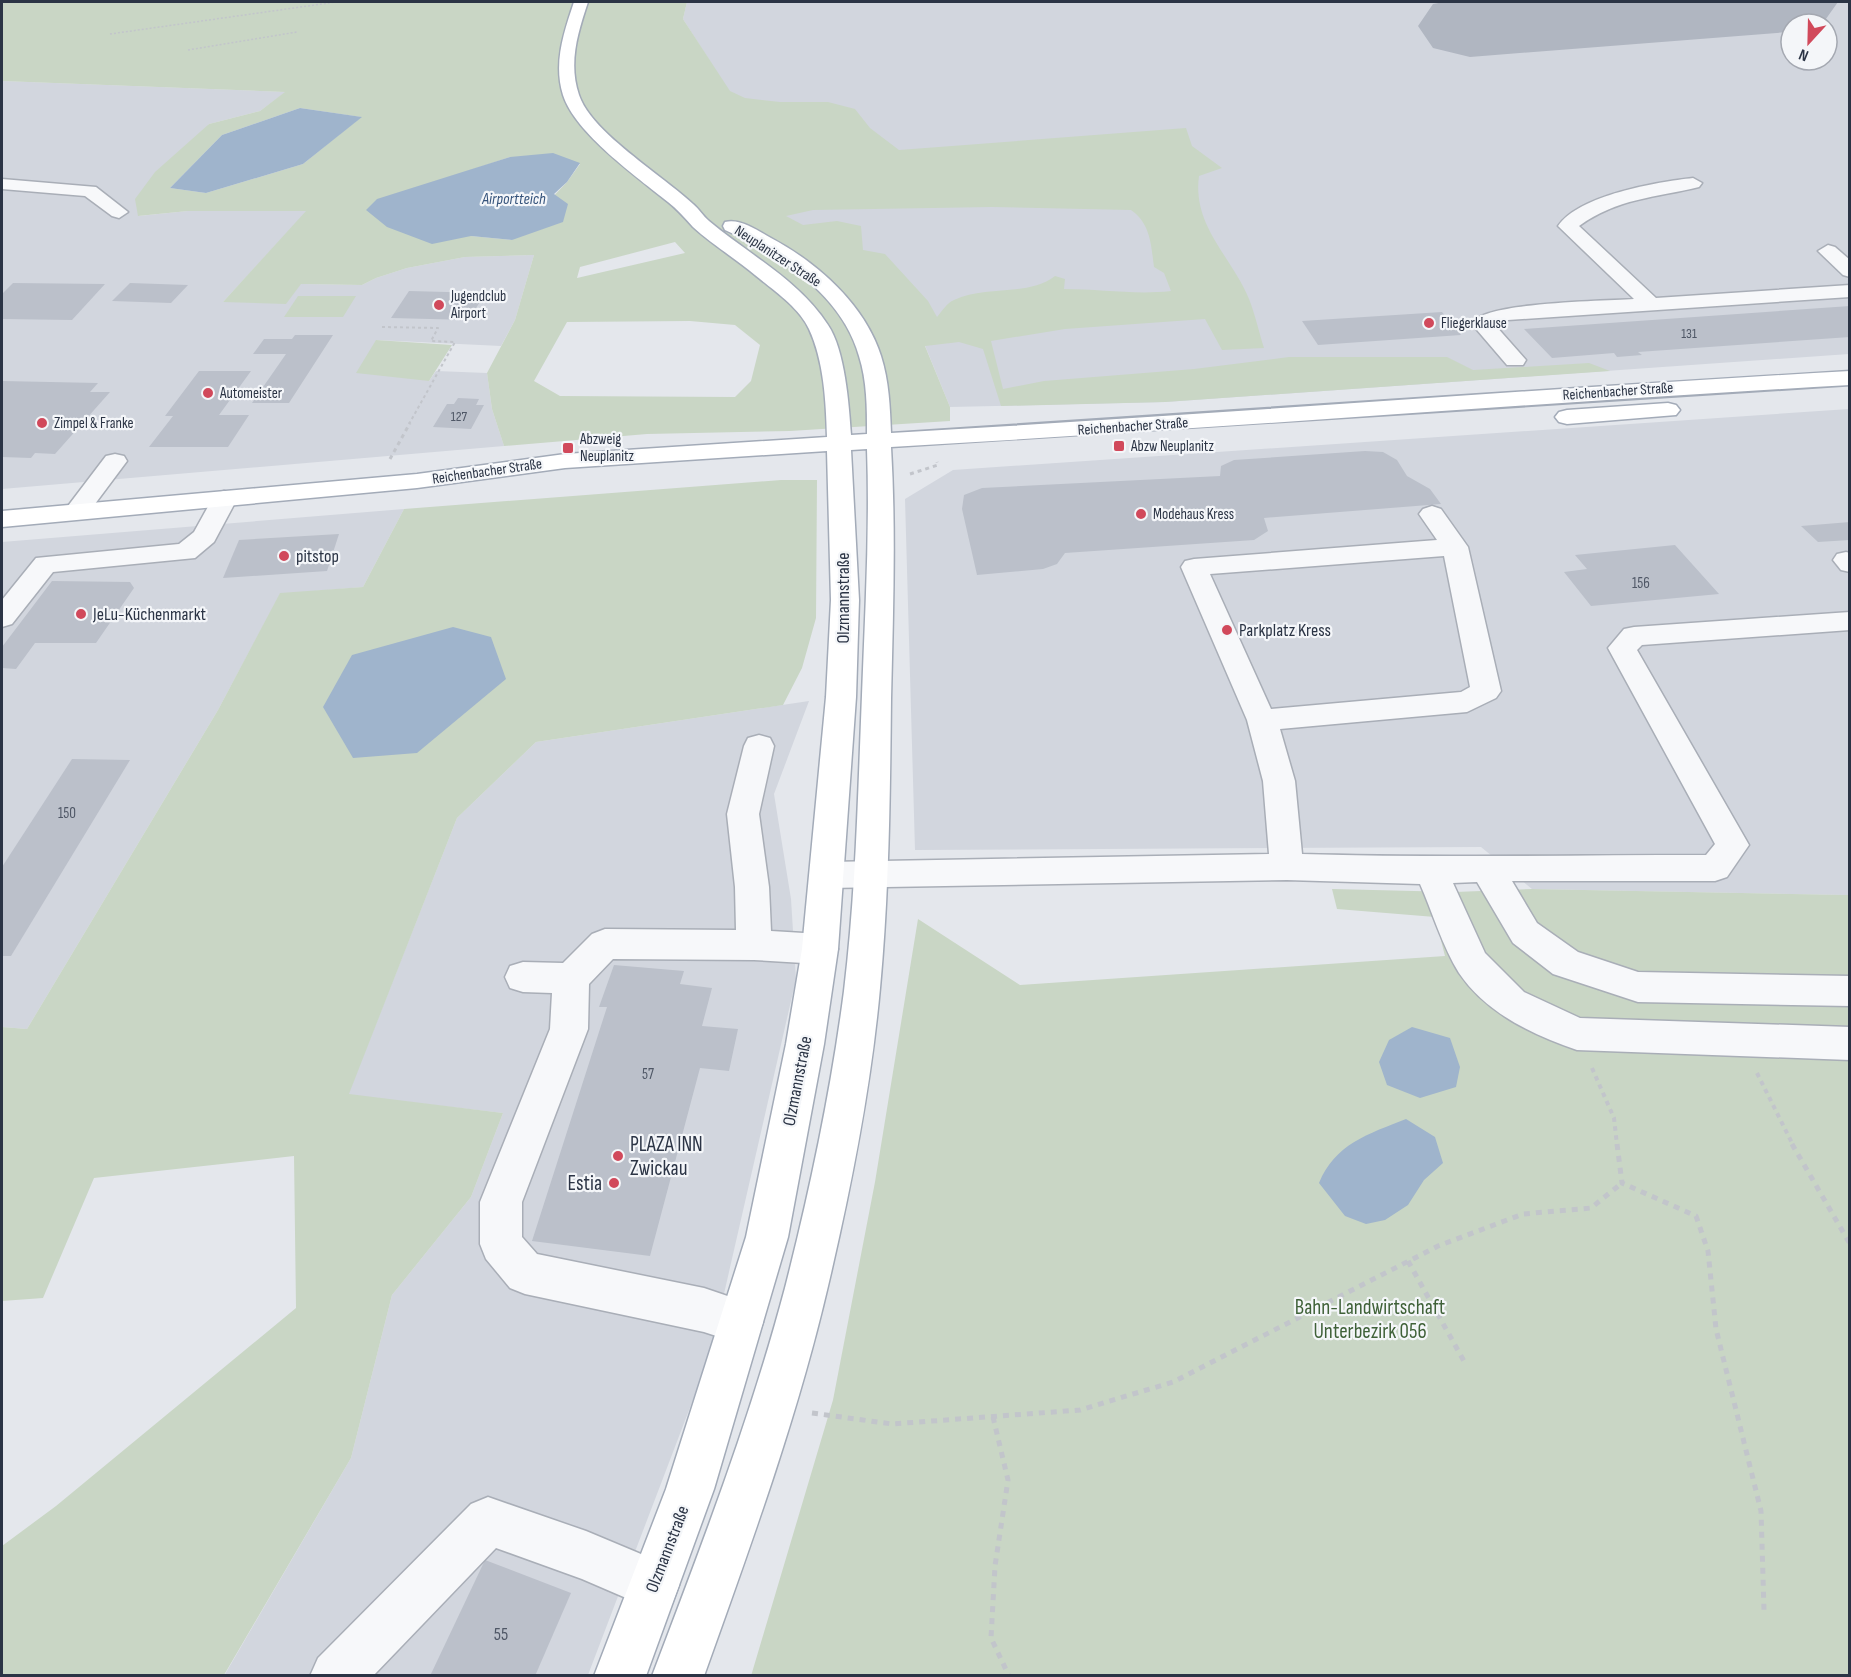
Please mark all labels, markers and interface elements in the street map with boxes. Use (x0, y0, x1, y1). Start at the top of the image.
north arrow (1779, 12, 1839, 72)
text: N (1796, 44, 1811, 65)
water label: Airportteich (481, 190, 546, 209)
street label: Neuplanitzer Straße (731, 221, 825, 292)
place label: Jugendclub Airport (450, 287, 506, 323)
marker: Jugendclub Airport (432, 298, 446, 312)
place label: Fliegerklause (1441, 314, 1507, 333)
marker: Fliegerklause (1422, 316, 1436, 330)
house number: 131 (1681, 325, 1697, 342)
street label: Reichenbacher Straße (1562, 378, 1674, 405)
place label: Automeister (219, 384, 283, 403)
marker: Automeister (201, 386, 215, 400)
house number: 127 (451, 408, 468, 425)
street label: Reichenbacher Straße (1077, 413, 1189, 440)
place label: Zimpel & Franke (54, 414, 133, 433)
marker: Zimpel & Franke (35, 416, 49, 430)
place label: Abzweig Neuplanitz (579, 430, 635, 466)
place label: Abzw Neuplanitz (1130, 437, 1215, 456)
marker: Abzw Neuplanitz (1112, 439, 1126, 453)
marker: Abzweig Neuplanitz (561, 441, 575, 455)
street label: Reichenbacher Straße (431, 454, 543, 489)
place label: Modehaus Kress (1153, 505, 1234, 524)
marker: Modehaus Kress (1134, 507, 1148, 521)
place label: pitstop (296, 546, 339, 567)
marker: pitstop (277, 549, 291, 563)
street label: Olzmannstraße (833, 552, 854, 644)
house number: 156 (1632, 574, 1650, 593)
place label: JeLu-Küchenmarkt (92, 604, 207, 625)
marker: JeLu-Küchenmarkt (74, 607, 88, 621)
place label: Parkplatz Kress (1239, 620, 1331, 641)
marker: Parkplatz Kress (1220, 623, 1234, 637)
house number: 150 (58, 804, 76, 823)
street label: Olzmannstraße (778, 1034, 816, 1128)
house number: 57 (642, 1065, 654, 1084)
place label: PLAZA INN Zwickau (630, 1132, 703, 1181)
marker: PLAZA INN Zwickau (611, 1149, 625, 1163)
place label: Estia (567, 1171, 602, 1196)
marker: Estia (607, 1176, 621, 1190)
park label: Bahn-Landwirtschaft Unterbezirk 056 (1295, 1295, 1445, 1344)
street label: Olzmannstraße (641, 1503, 694, 1595)
house number: 55 (494, 1624, 508, 1645)

